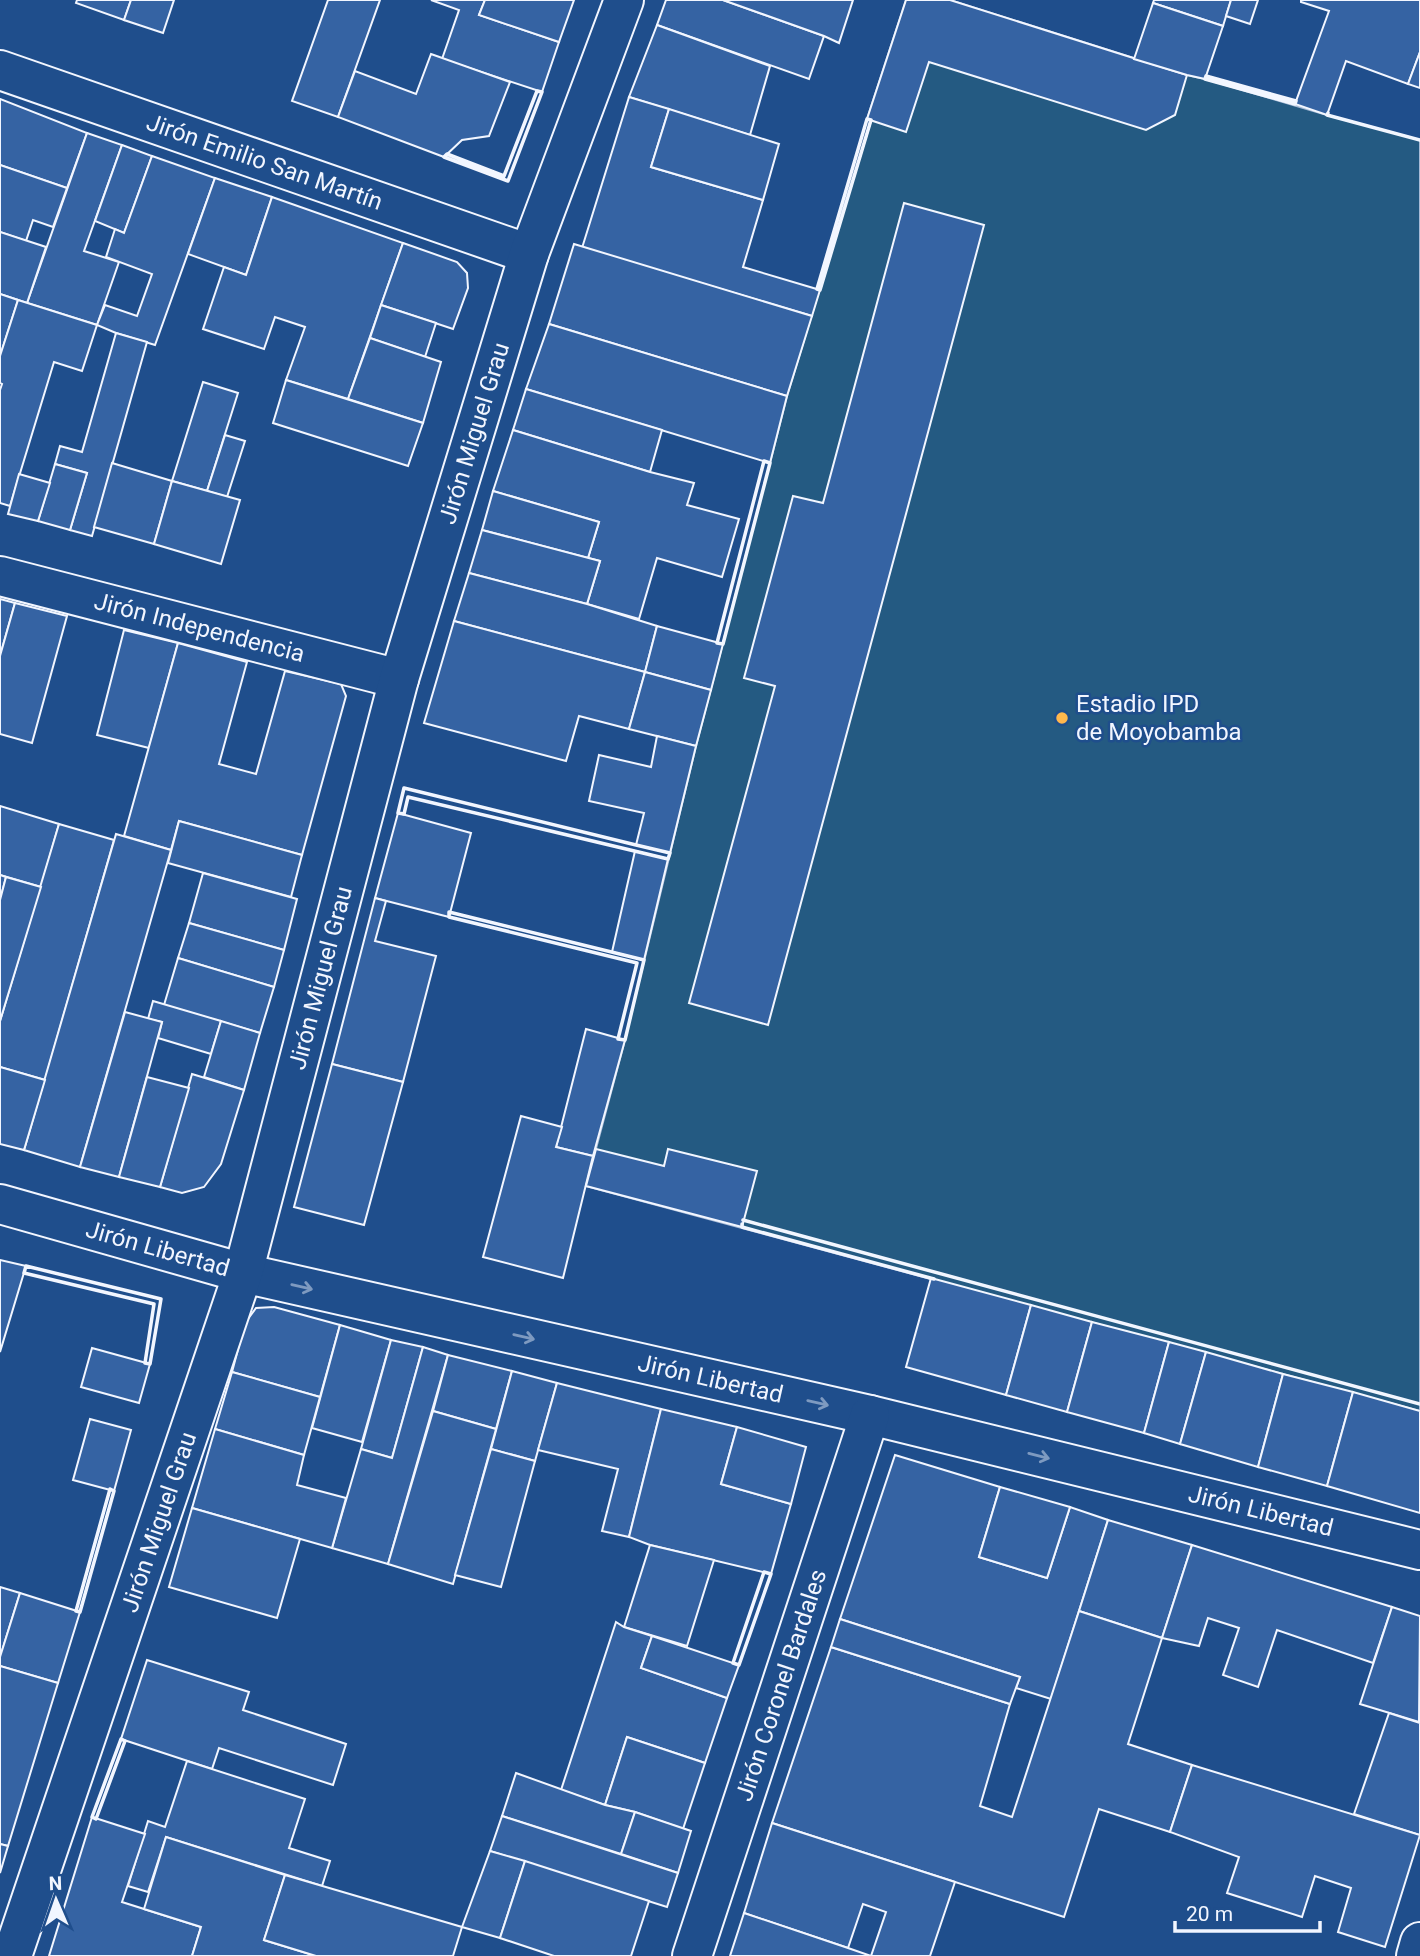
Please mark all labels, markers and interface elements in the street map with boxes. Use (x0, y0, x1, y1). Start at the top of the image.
street label: Jirón Emilio San Martín (143, 108, 386, 216)
street label: Jirón Miguel Grau (433, 339, 515, 528)
street label: Jirón Independencia (91, 587, 308, 668)
place label: Estadio IPD de Moyobamba (1076, 690, 1242, 746)
marker: Estadio IPD de Moyobamba (1054, 710, 1070, 726)
street label: Jirón Miguel Grau (283, 883, 358, 1073)
street label: Jirón Libertad (83, 1215, 233, 1282)
one-way arrow (290, 1280, 313, 1294)
one-way arrow (512, 1330, 535, 1344)
street label: Jirón Libertad (635, 1349, 786, 1409)
one-way arrow (806, 1397, 829, 1410)
street label: Jirón Miguel Grau (115, 1428, 202, 1616)
one-way arrow (1027, 1450, 1050, 1463)
street label: Jirón Libertad (1186, 1480, 1336, 1542)
street label: Jirón Coronel Bardales (730, 1566, 832, 1805)
north arrow (21, 1865, 91, 1935)
text: N (48, 1872, 63, 1895)
scale bar (1175, 1890, 1320, 1934)
text: 20 m (1186, 1902, 1233, 1926)

